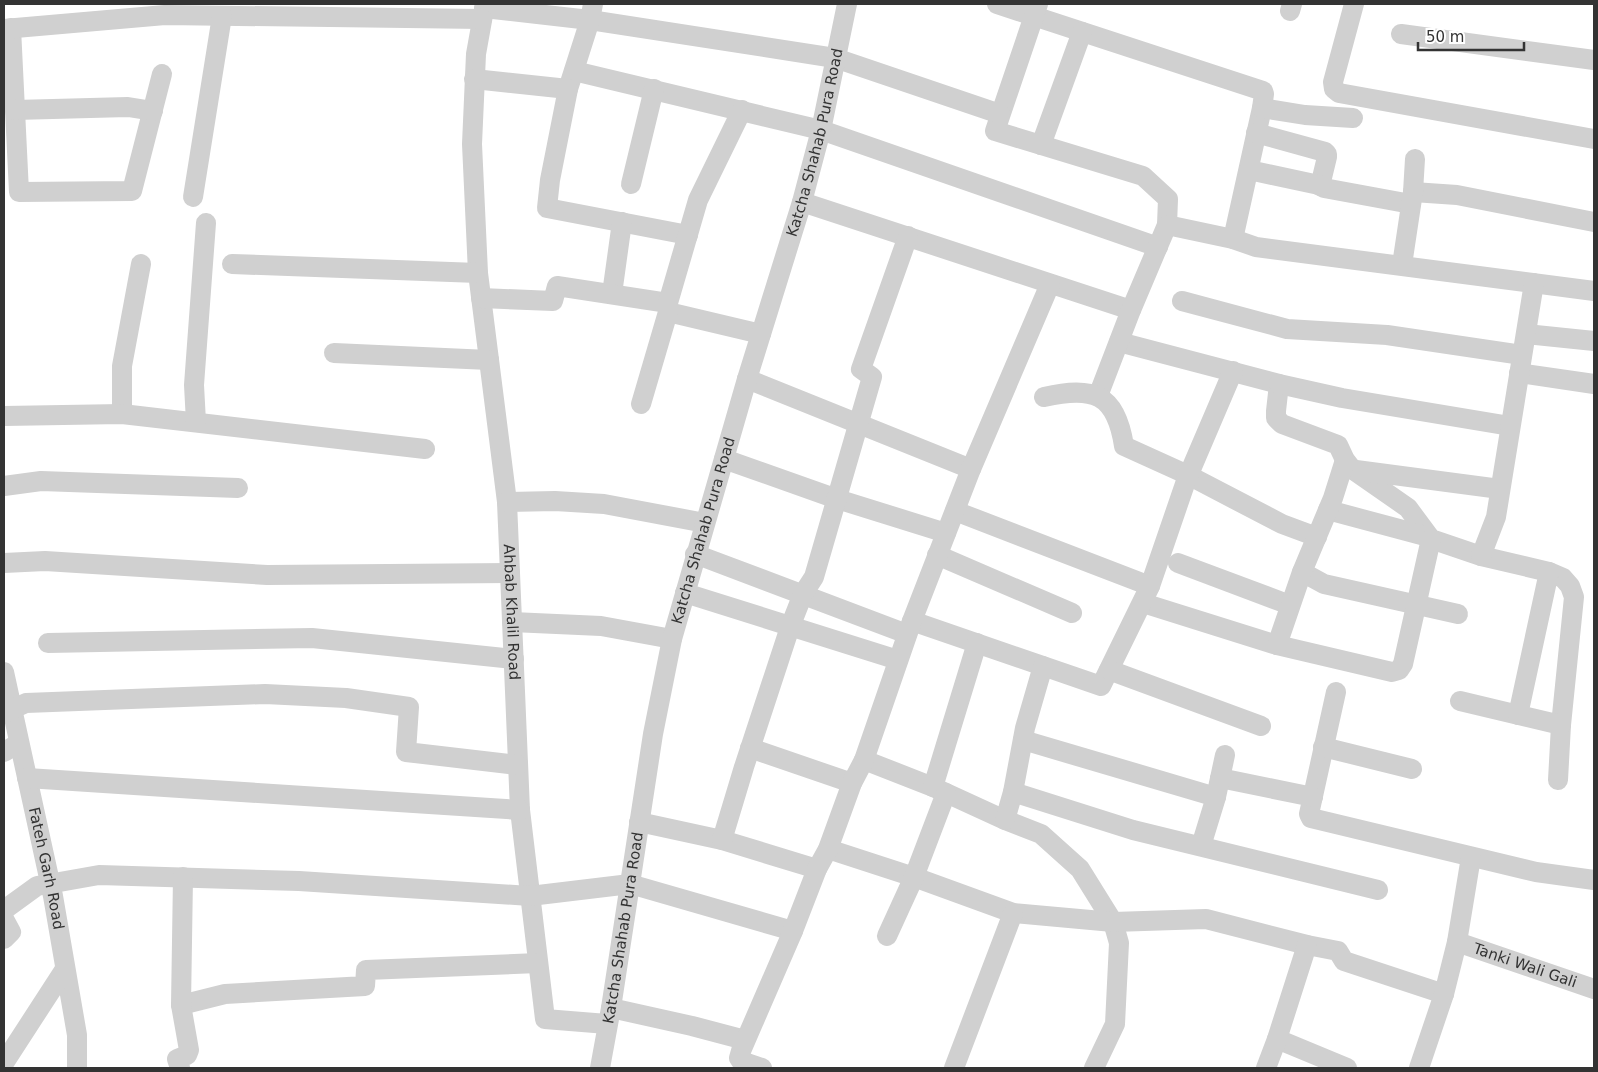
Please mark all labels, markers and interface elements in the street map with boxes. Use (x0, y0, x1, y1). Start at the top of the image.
scale bar (1418, 20, 1524, 52)
text: 50 m (1426, 28, 1464, 46)
street label: Katcha Shahab Pura Road (783, 46, 847, 239)
street label: Katcha Shahab Pura Road (668, 435, 739, 626)
street label: Ahbab Khalil Road (500, 544, 524, 681)
street label: Fateh Garh Road (25, 806, 68, 931)
street label: Katcha Shahab Pura Road (599, 831, 647, 1025)
street label: Tanki Wali Gali (1470, 939, 1579, 991)

